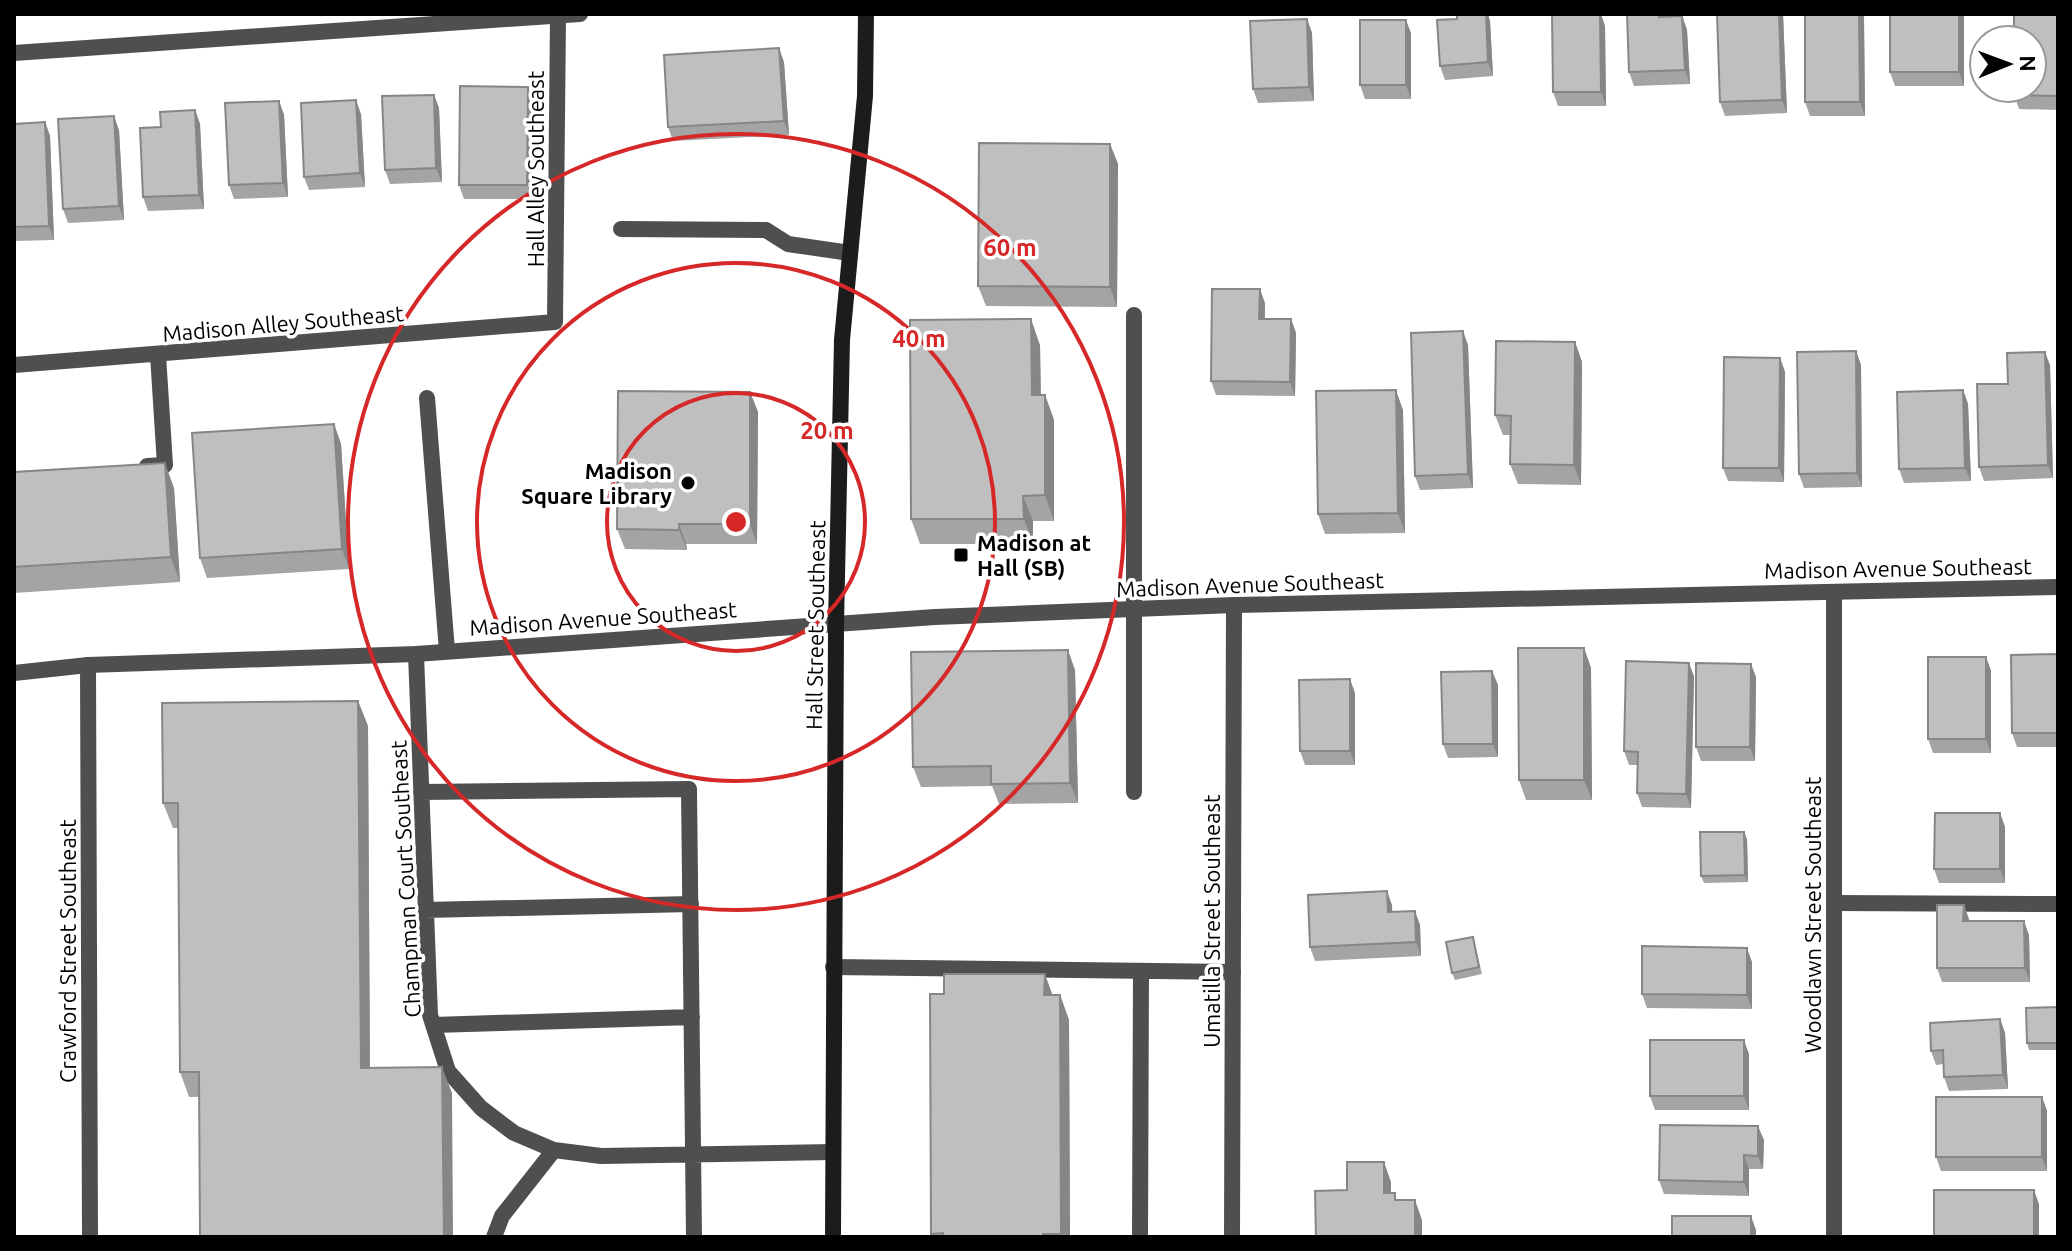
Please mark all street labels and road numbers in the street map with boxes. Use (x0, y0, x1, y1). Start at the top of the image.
street label: Hall Alley Southeast (523, 70, 548, 267)
street label: Madison Alley Southeast (161, 300, 405, 346)
street label: Hall Street Southeast (801, 520, 829, 730)
street label: Madison Avenue Southeast (1764, 553, 2032, 583)
street label: Madison Avenue Southeast (1116, 567, 1385, 601)
street label: Madison Avenue Southeast (469, 596, 738, 640)
street label: Champman Court Southeast (385, 739, 425, 1018)
street label: Woodlawn Street Southeast (1800, 776, 1825, 1053)
street label: Umatilla Street Southeast (1199, 794, 1224, 1048)
street label: Crawford Street Southeast (55, 819, 80, 1083)

